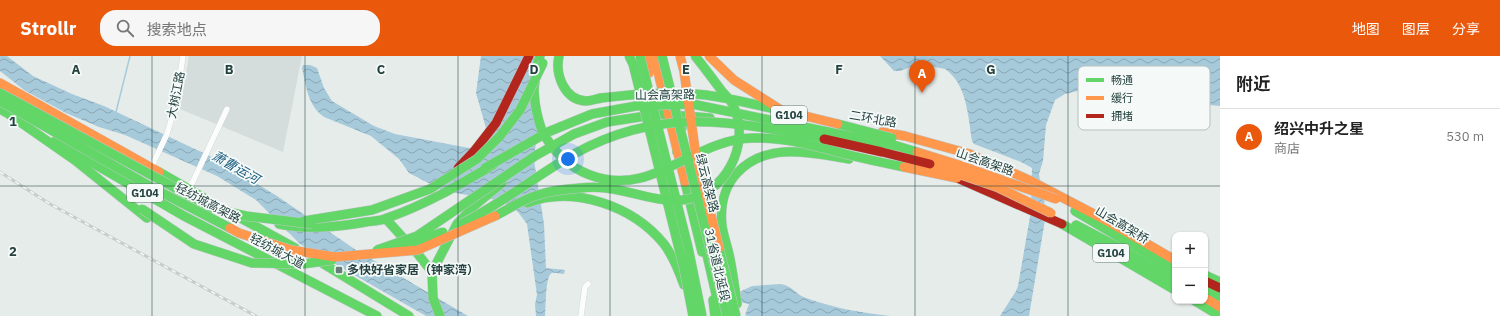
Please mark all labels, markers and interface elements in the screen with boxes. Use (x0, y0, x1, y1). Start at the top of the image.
search box (100, 10, 380, 46)
text: Strollr (20, 16, 76, 40)
icon: search (114, 17, 136, 39)
text: 搜索地点 (146, 20, 206, 39)
text: 地图 (1352, 20, 1380, 38)
text: 图层 (1402, 20, 1430, 38)
text: 分享 (1452, 20, 1480, 38)
pin: A (909, 60, 935, 93)
text: A (72, 61, 81, 78)
text: B (225, 61, 234, 78)
text: C (377, 61, 386, 78)
text: D (529, 61, 539, 78)
text: E (682, 61, 690, 78)
text: F (835, 61, 843, 78)
text: G (986, 61, 996, 78)
legend (1078, 66, 1210, 130)
street label: 大树江路 (164, 70, 187, 120)
text: 畅通 (1111, 73, 1133, 87)
text: 附近 (1236, 73, 1270, 95)
street label: 山会高架路 (635, 86, 695, 103)
text: 缓行 (1111, 91, 1133, 105)
road number: G104 (771, 106, 807, 124)
street label: 二环北路 (848, 107, 898, 130)
text: 拥堵 (1111, 109, 1133, 123)
text: 1 (9, 113, 17, 130)
text: 绍兴中升之星 (1274, 119, 1364, 138)
text: A (1245, 128, 1253, 145)
text: 530 m (1446, 128, 1484, 145)
text: 商店 (1274, 140, 1300, 157)
street label: 山会高架路 (954, 145, 1016, 178)
water label: 萧曹运河 (209, 147, 265, 189)
your location (558, 149, 578, 169)
street label: 绿云高架路 (693, 152, 722, 214)
street label: 轻纺城高架路 (173, 179, 244, 226)
road number: G104 (127, 184, 163, 202)
street label: 山会高架桥 (1093, 203, 1152, 246)
street label: 31省道北延段 (702, 227, 733, 303)
street label: 轻纺城大道 (247, 230, 307, 271)
map controls (1172, 232, 1208, 304)
button: + (1172, 232, 1208, 268)
text: 2 (9, 243, 17, 260)
road number: G104 (1093, 244, 1129, 262)
place label: 多快好省家居（钟家湾） (347, 262, 479, 277)
marker: 多快好省家居（钟家湾） (334, 265, 344, 275)
button: − (1172, 268, 1208, 304)

